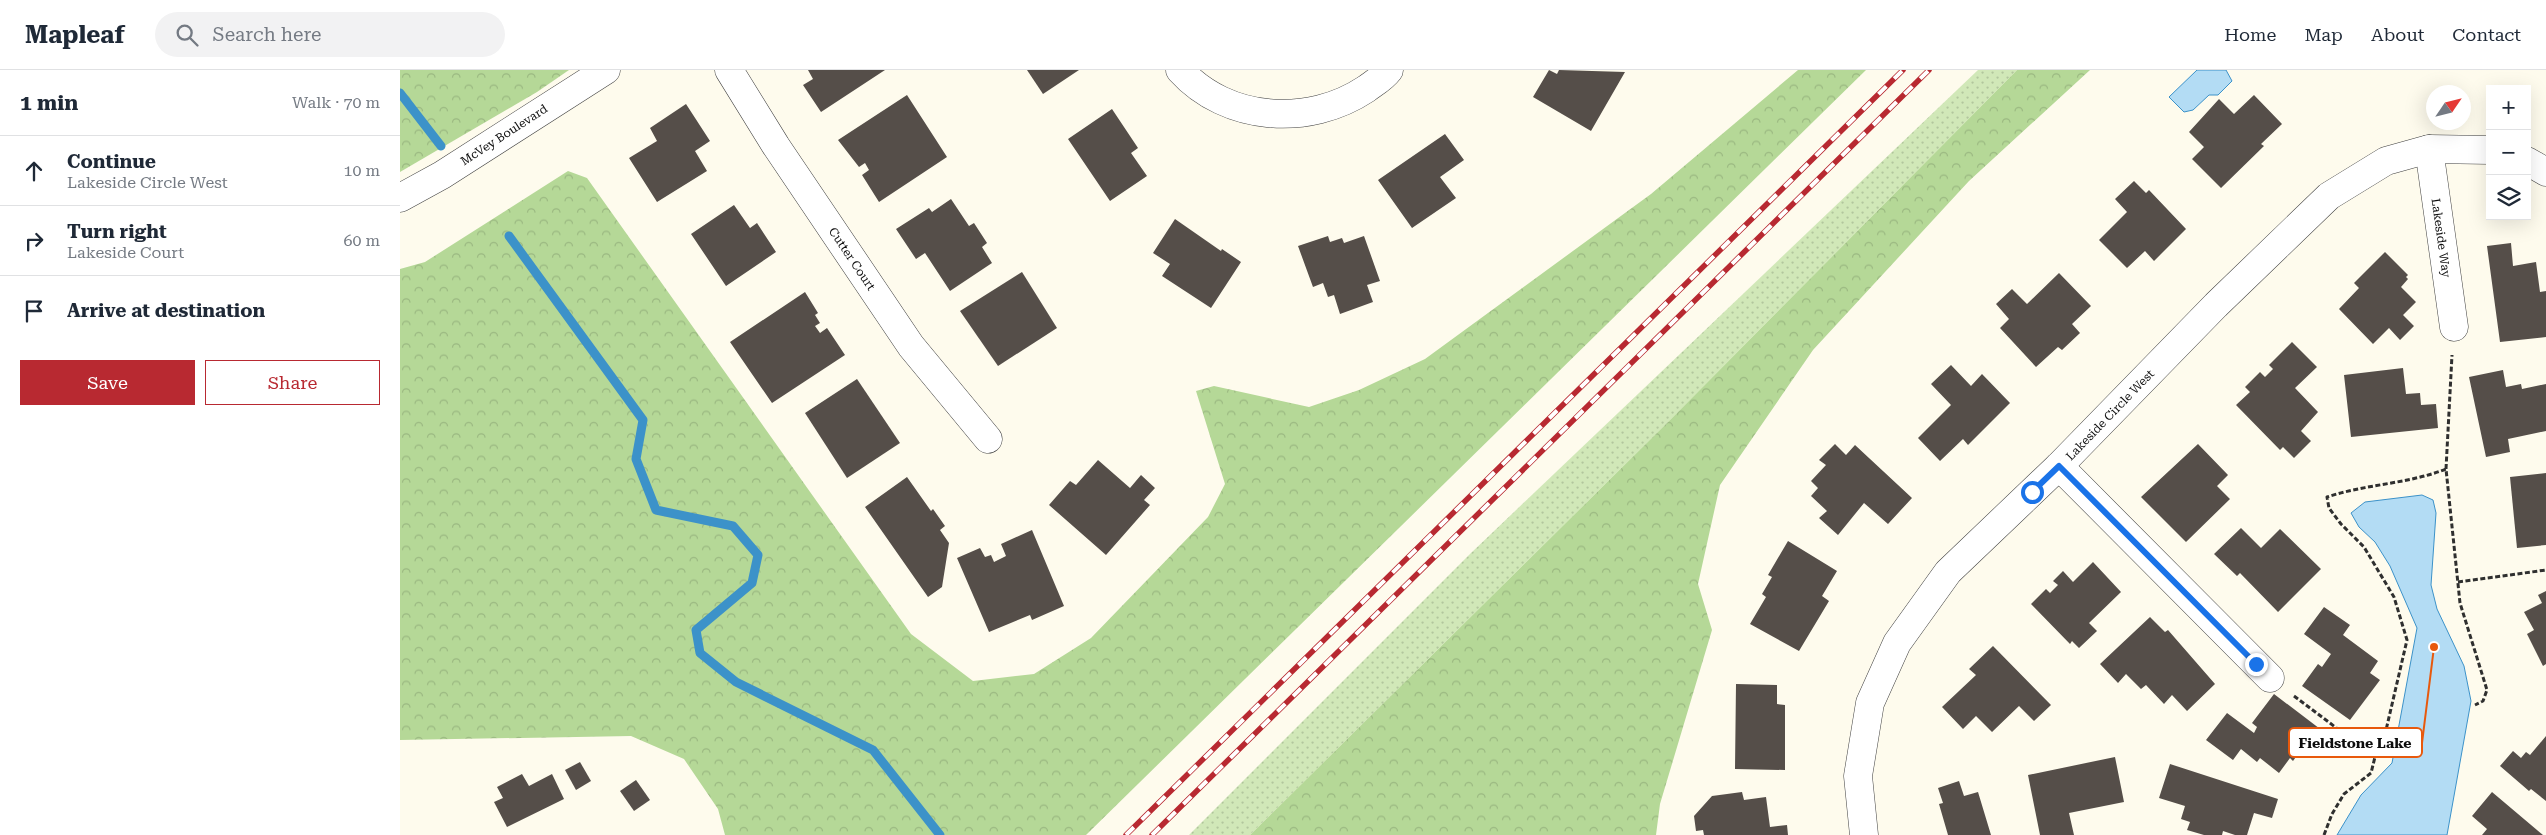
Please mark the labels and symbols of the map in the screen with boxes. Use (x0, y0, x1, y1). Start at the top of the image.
north arrow (2426, 85, 2471, 130)
street label: McVey Boulevard (458, 102, 550, 168)
street label: Lakeside Way (2429, 198, 2454, 279)
street label: Cutter Court (826, 225, 878, 294)
street label: Lakeside Circle West (2063, 366, 2157, 463)
route start (2021, 481, 2044, 504)
route end (2245, 653, 2268, 676)
callout: Fieldstone Lake (2289, 728, 2422, 757)
text: Fieldstone Lake (2299, 735, 2411, 751)

